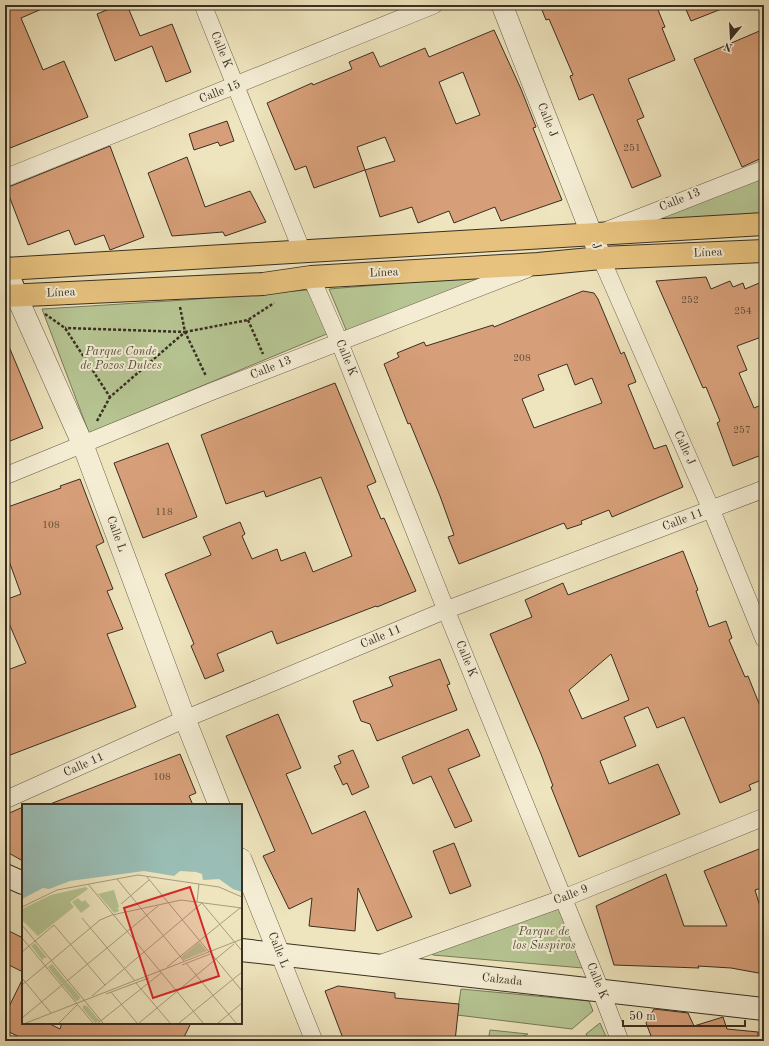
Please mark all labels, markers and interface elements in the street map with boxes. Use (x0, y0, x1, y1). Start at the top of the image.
north arrow (711, 18, 751, 58)
street label: Calle K (208, 30, 234, 70)
text: N (722, 39, 734, 53)
street label: Calle 15 (197, 77, 242, 106)
street label: Calle J (535, 101, 559, 139)
house number: 251 (623, 143, 641, 153)
street label: Calle 13 (658, 186, 702, 214)
street label: J (589, 241, 603, 252)
street label: Línea (693, 246, 723, 260)
street label: Línea (369, 266, 399, 280)
street label: Línea (46, 286, 76, 300)
house number: 252 (681, 295, 699, 305)
house number: 254 (734, 306, 752, 316)
street label: Calle K (333, 338, 359, 378)
park label: Parque Conde de Pozos Dulces (80, 346, 162, 372)
house number: 208 (513, 353, 531, 363)
street label: Calle 13 (249, 354, 293, 382)
house number: 257 (733, 425, 751, 435)
street label: Calle J (671, 429, 697, 467)
house number: 118 (155, 507, 173, 517)
street label: Calle 11 (661, 507, 705, 533)
street label: Calle L (104, 514, 128, 554)
house number: 108 (42, 520, 60, 530)
street label: Calle 11 (359, 623, 403, 651)
street label: Calle K (453, 639, 479, 679)
street label: Calle 11 (62, 751, 106, 779)
house number: 108 (153, 772, 171, 782)
inset map (22, 804, 242, 1024)
street label: Calle 9 (552, 883, 590, 907)
park label: Parque de los Suspiros (512, 926, 576, 952)
street label: Calle L (265, 930, 291, 970)
street label: Calle K (584, 961, 610, 1001)
street label: Calzada (481, 972, 523, 988)
scale bar (623, 1002, 745, 1028)
text: 50 m (629, 1010, 656, 1023)

